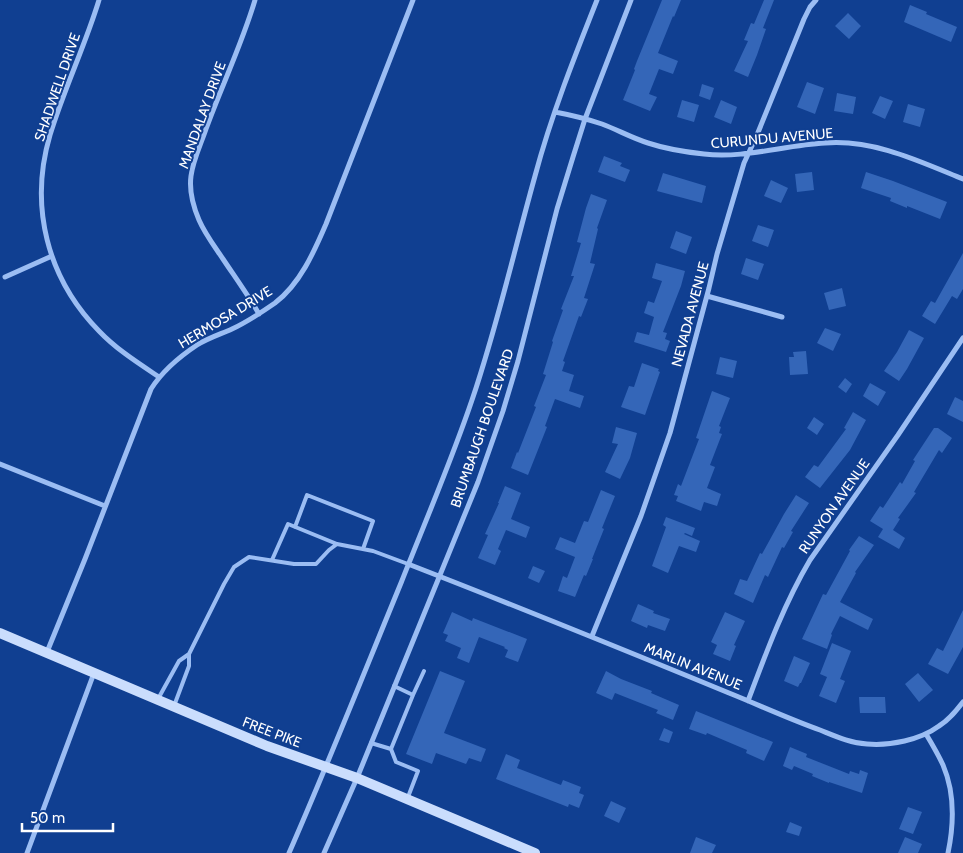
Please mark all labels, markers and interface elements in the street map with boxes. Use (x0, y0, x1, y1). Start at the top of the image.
street label: SHADWELL DRIVE (30, 30, 84, 144)
street label: MANDALAY DRIVE (174, 59, 230, 171)
street label: CURUNDU AVENUE (710, 124, 834, 152)
street label: NEVADA AVENUE (667, 259, 713, 368)
street label: HERMOSA DRIVE (175, 282, 276, 352)
street label: BRUMBAUGH BOULEVARD (446, 346, 518, 510)
street label: RUNYON AVENUE (795, 455, 874, 557)
street label: MARLIN AVENUE (641, 638, 745, 694)
street label: FREE PIKE (240, 713, 304, 752)
scale bar (22, 800, 114, 832)
text: 50 m (30, 809, 65, 827)

